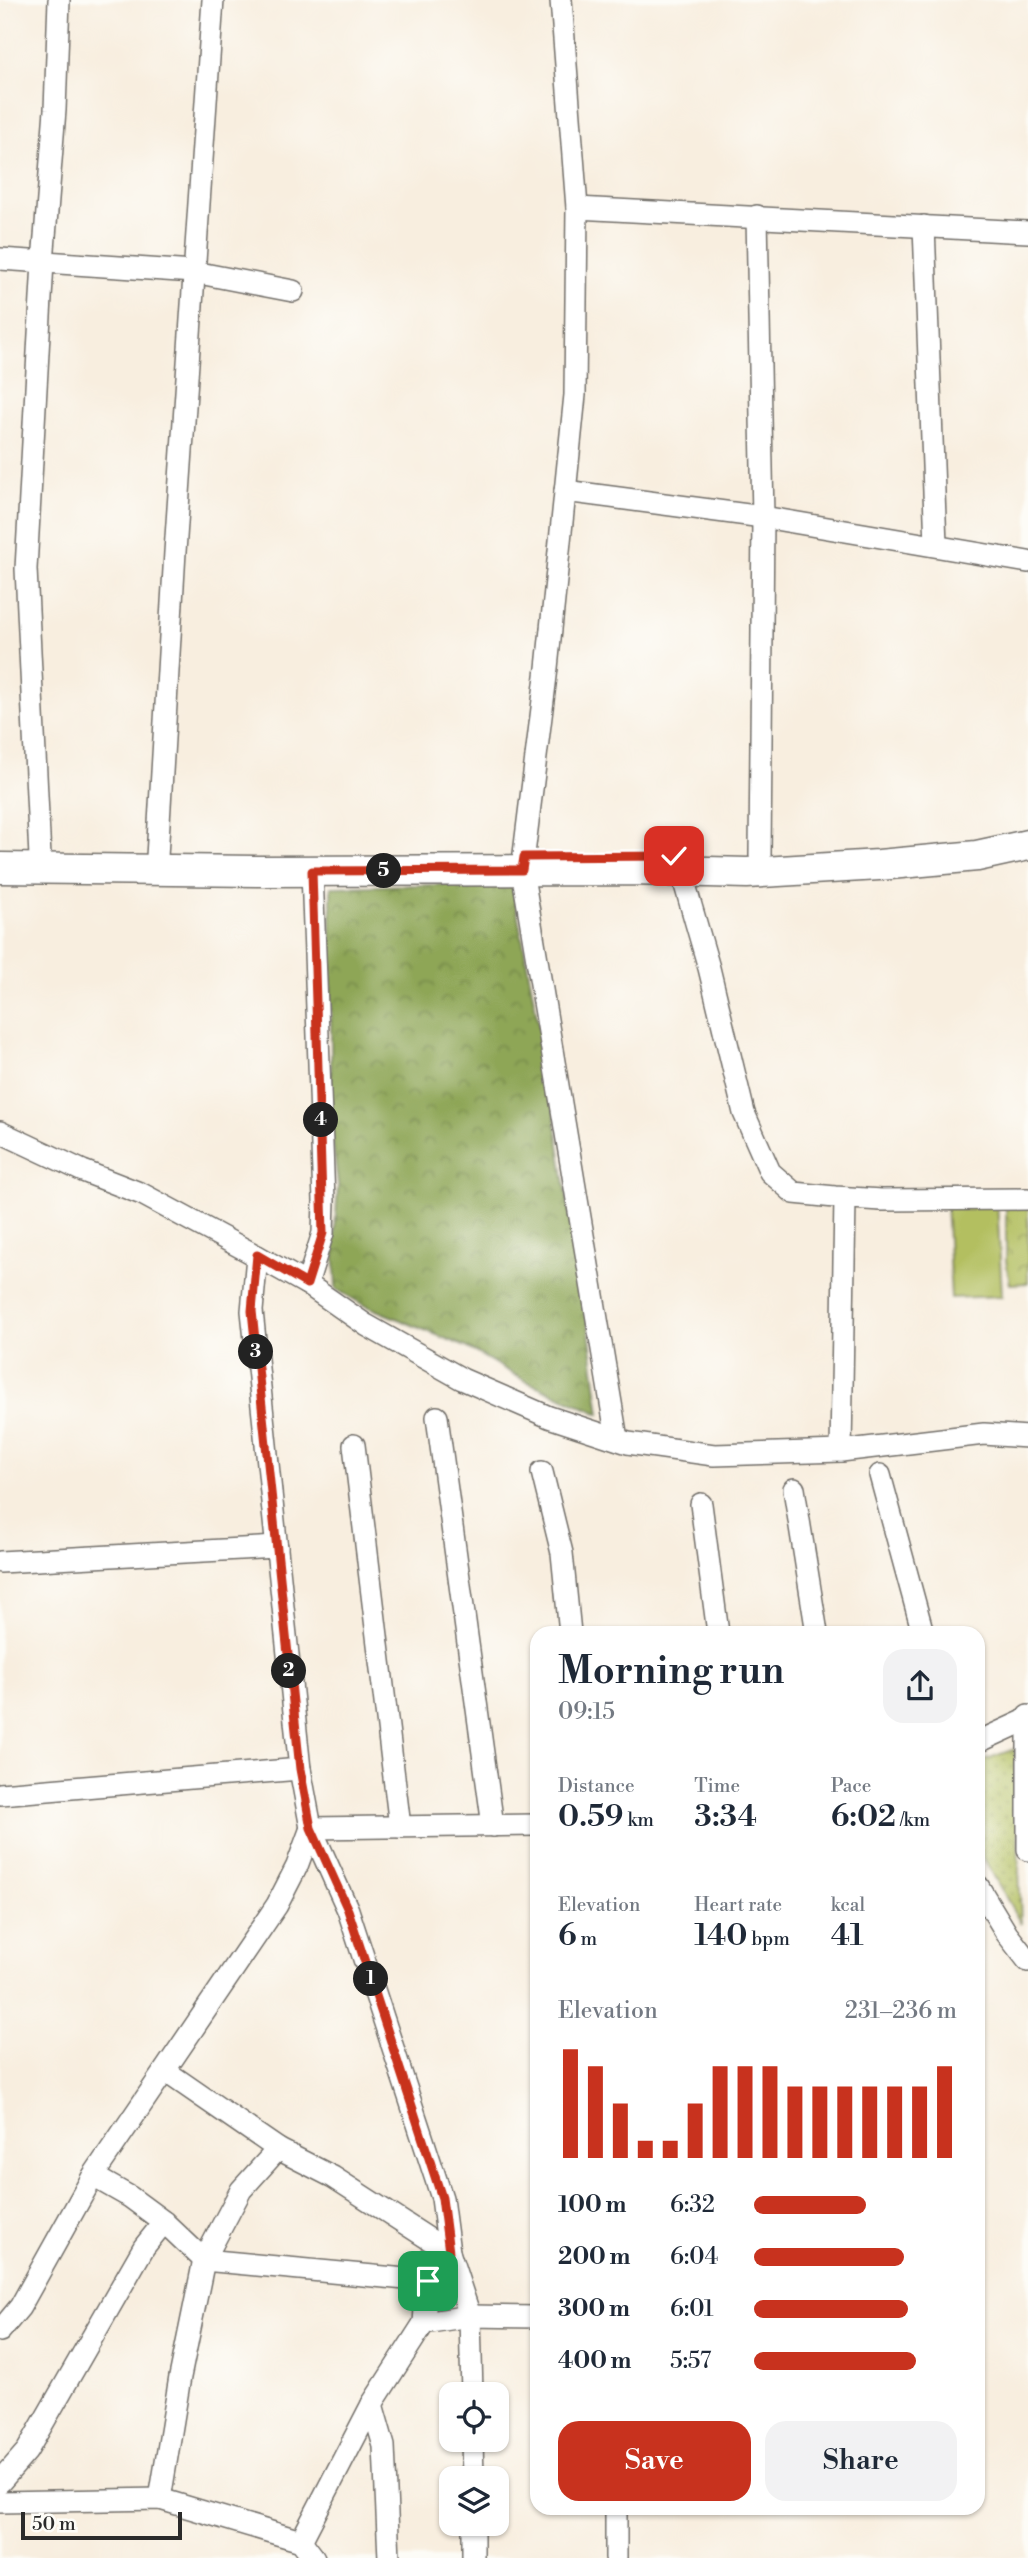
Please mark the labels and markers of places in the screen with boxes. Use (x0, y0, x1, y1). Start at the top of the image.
pin (644, 826, 704, 886)
pin: 5 (366, 854, 402, 888)
pin: 4 (304, 1102, 338, 1138)
pin: 3 (238, 1334, 274, 1370)
pin: 2 (272, 1654, 306, 1688)
pin: 1 (354, 1962, 388, 1996)
pin (398, 2251, 458, 2311)

